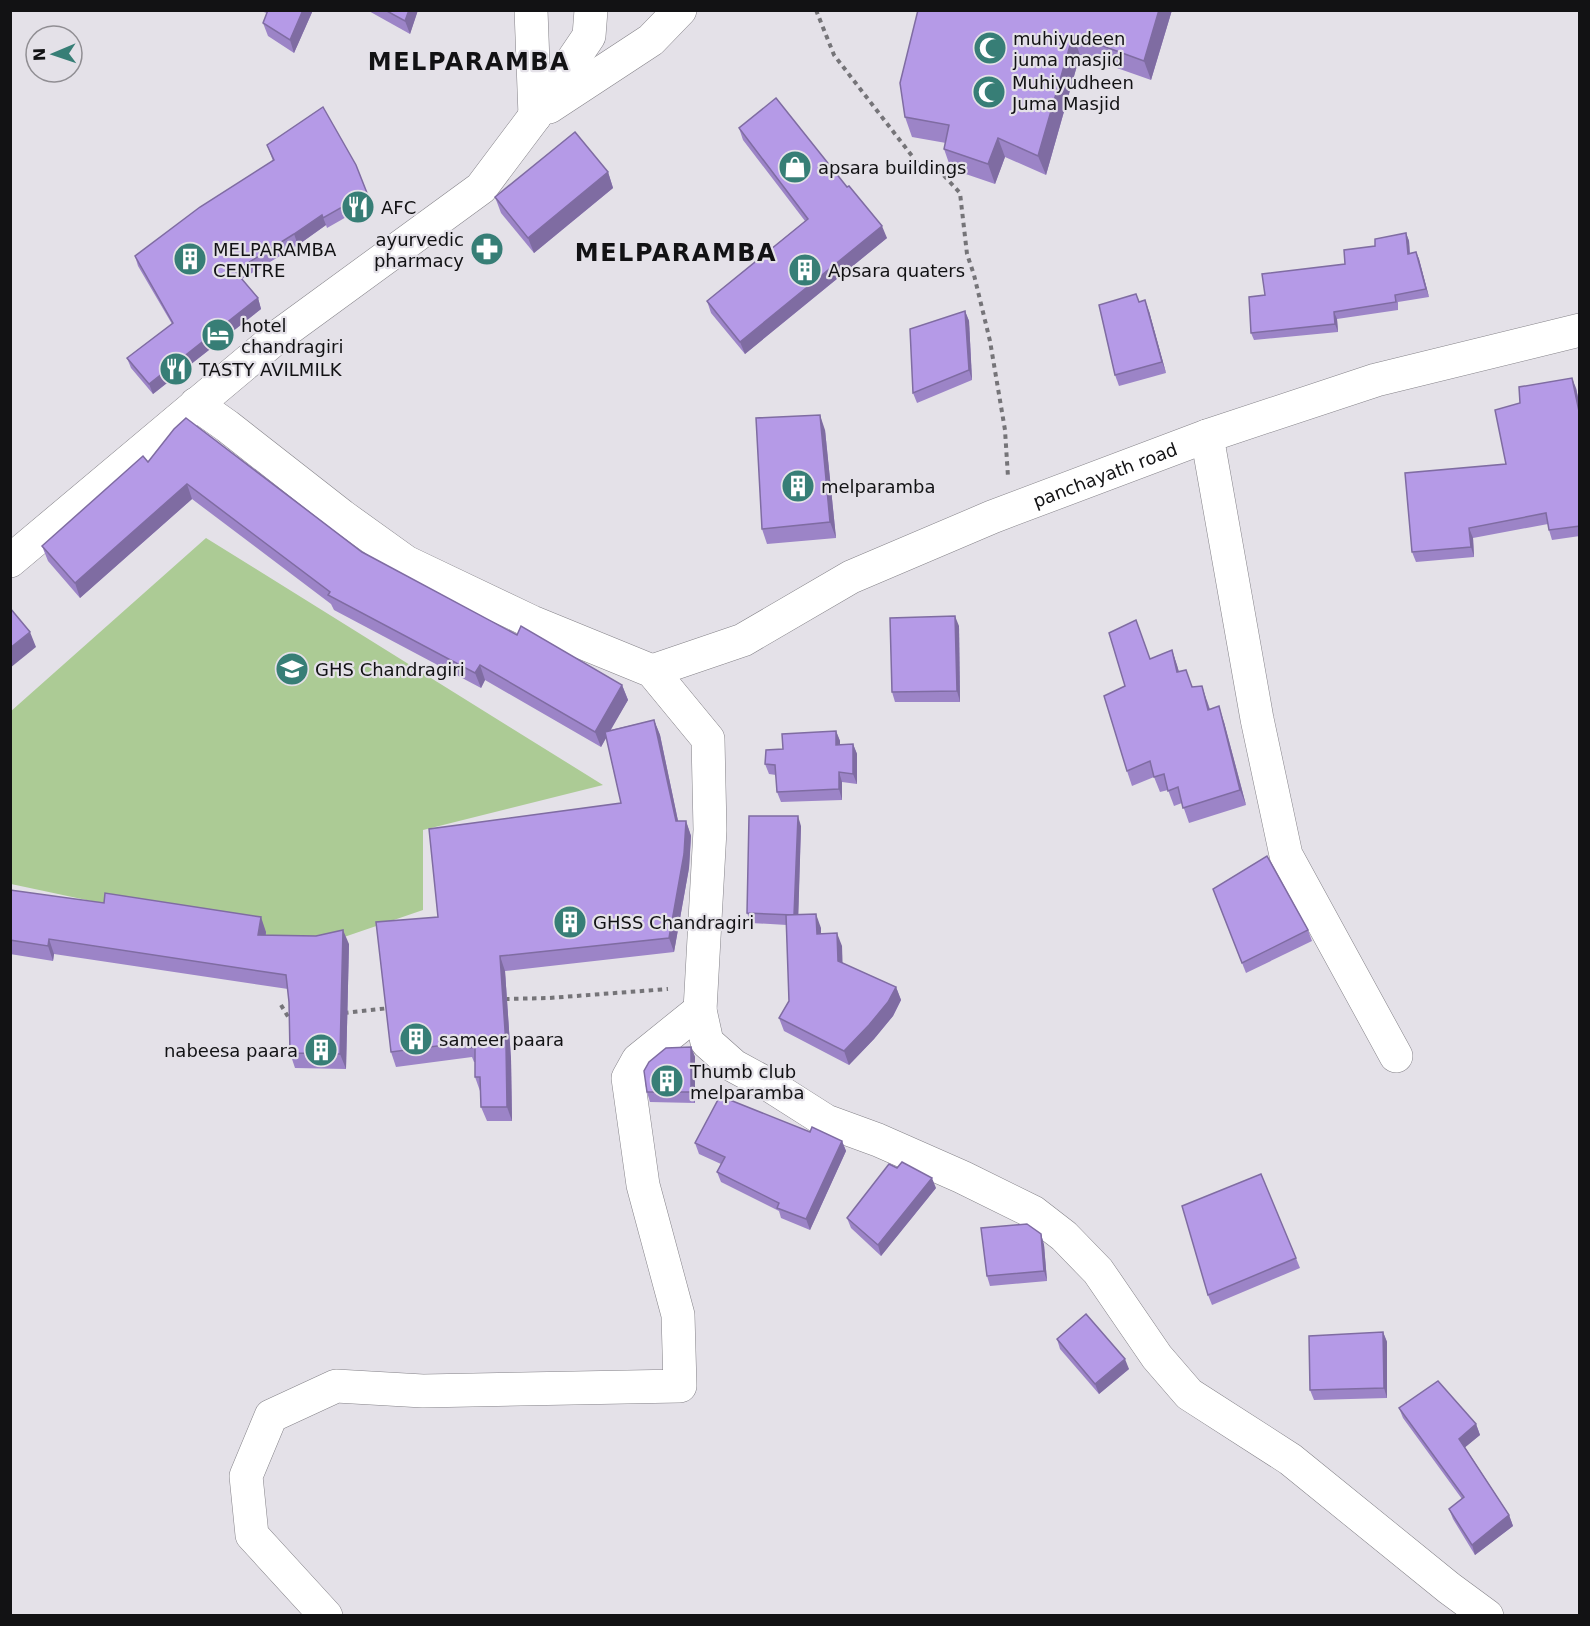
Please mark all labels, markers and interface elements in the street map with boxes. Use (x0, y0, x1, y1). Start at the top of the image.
north arrow (24, 24, 84, 84)
place label: muhiyudeen juma masjid (1012, 28, 1125, 70)
mosque icon: muhiyudeen juma masjid (972, 30, 1008, 66)
text: N (30, 47, 49, 62)
district label: MELPARAMBA (368, 48, 570, 76)
place label: Muhiyudheen Juma Masjid (1011, 72, 1134, 114)
mosque icon: Muhiyudheen Juma Masjid (971, 74, 1007, 110)
shop icon: apsara buildings (777, 149, 813, 185)
place label: apsara buildings (818, 157, 967, 178)
restaurant icon: AFC (340, 189, 376, 225)
place label: AFC (381, 197, 416, 218)
place label: ayurvedic pharmacy (374, 229, 464, 271)
pharmacy icon: ayurvedic pharmacy (469, 231, 505, 267)
place label: MELPARAMBA CENTRE (213, 239, 337, 281)
district label: MELPARAMBA (575, 239, 777, 267)
building icon: MELPARAMBA CENTRE (172, 241, 208, 277)
building icon: Apsara quaters (787, 252, 823, 288)
place label: Apsara quaters (828, 260, 965, 281)
place label: hotel chandragiri (241, 315, 343, 357)
hotel icon: hotel chandragiri (200, 317, 236, 353)
restaurant icon: TASTY AVILMILK (158, 351, 194, 387)
place label: TASTY AVILMILK (198, 359, 343, 380)
street label: panchayath road (1030, 438, 1180, 511)
building icon: melparamba (780, 468, 816, 504)
place label: melparamba (821, 476, 936, 497)
school or university icon: GHS Chandragiri (274, 651, 310, 687)
place label: GHS Chandragiri (315, 659, 465, 680)
building icon: GHSS Chandragiri (552, 904, 588, 940)
place label: GHSS Chandragiri (593, 912, 754, 933)
building icon: sameer paara (398, 1021, 434, 1057)
place label: sameer paara (439, 1029, 564, 1050)
building icon: nabeesa paara (303, 1032, 339, 1068)
place label: nabeesa paara (164, 1040, 298, 1061)
place label: Thumb club melparamba (689, 1061, 805, 1103)
building icon: Thumb club melparamba (649, 1063, 685, 1099)

